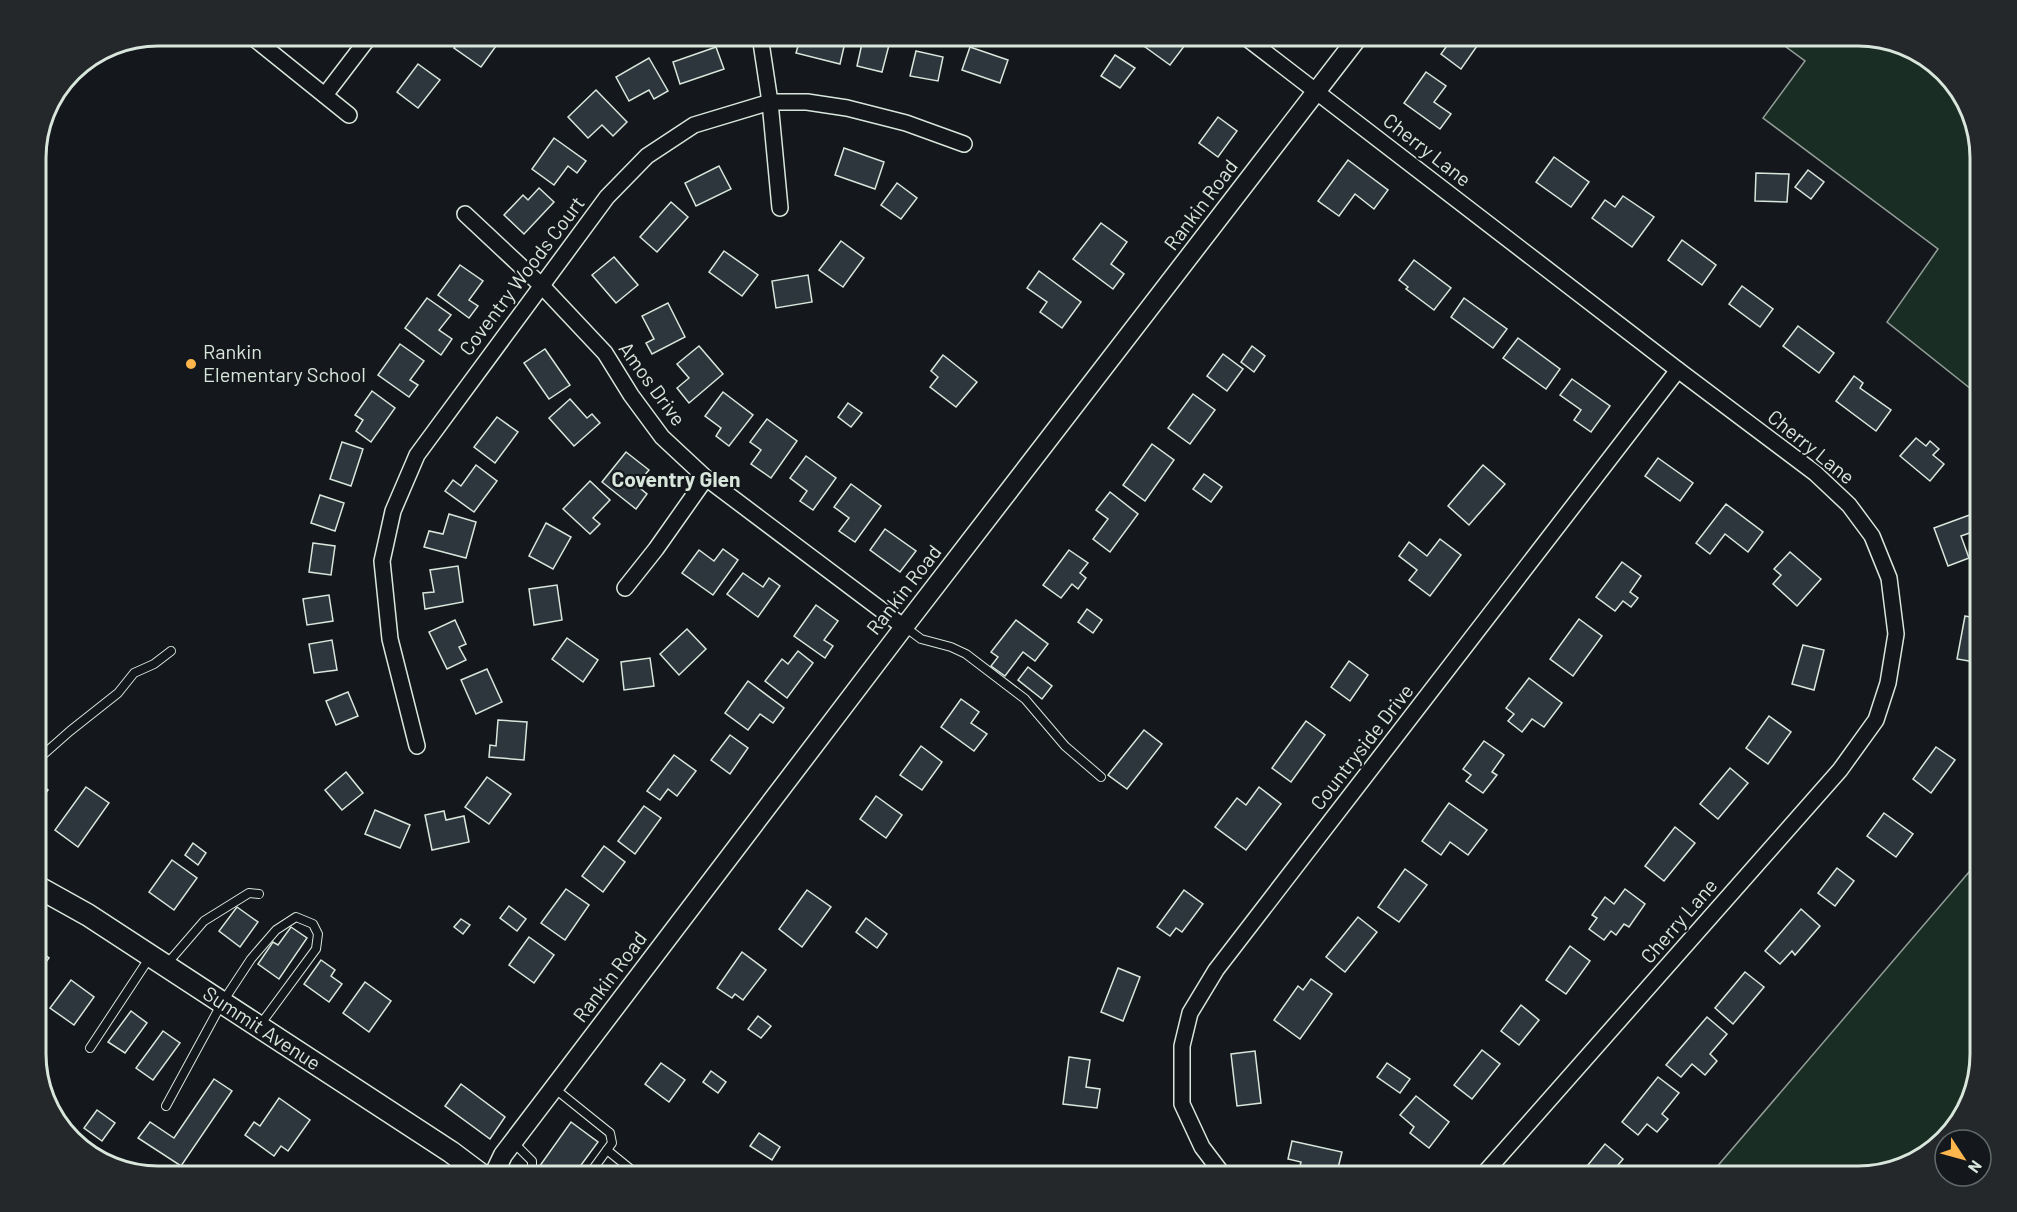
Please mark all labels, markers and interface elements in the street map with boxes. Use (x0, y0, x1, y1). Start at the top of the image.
street label: Cherry Lane (1379, 108, 1476, 191)
street label: Rankin Road (1158, 154, 1242, 254)
street label: Coventry Woods Court (454, 191, 589, 360)
street label: Amos Drive (614, 337, 691, 430)
place label: Rankin Elementary School (203, 339, 366, 386)
marker: Rankin Elementary School (184, 357, 198, 371)
street label: Cherry Lane (1763, 404, 1860, 488)
district label: Coventry Glen (611, 466, 741, 491)
street label: Rankin Road (861, 540, 946, 639)
street label: Countryside Drive (1305, 679, 1418, 814)
street label: Cherry Lane (1635, 873, 1722, 968)
street label: Rankin Road (567, 926, 651, 1026)
street label: Summit Avenue (199, 980, 326, 1075)
north arrow (1933, 1128, 1993, 1188)
text: N (1965, 1157, 1986, 1177)

